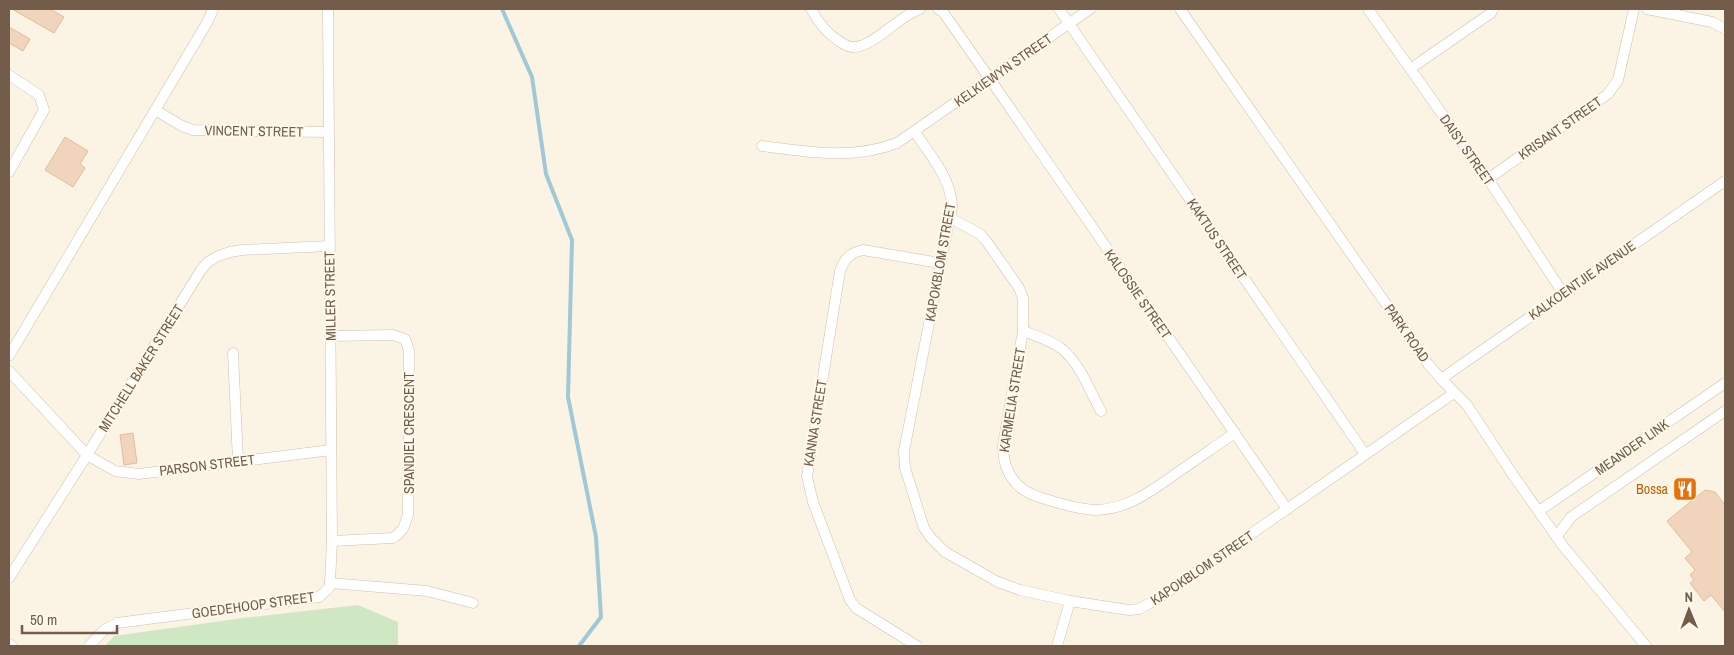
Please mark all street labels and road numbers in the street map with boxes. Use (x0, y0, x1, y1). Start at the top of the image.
street label: KELKIEWYN STREET (951, 30, 1055, 110)
street label: KRISANT STREET (1515, 93, 1605, 163)
street label: DAISY STREET (1436, 111, 1498, 189)
street label: VINCENT STREET (205, 121, 303, 141)
street label: KAKTUS STREET (1183, 195, 1251, 283)
street label: KAPOKBLOM STREET (921, 201, 959, 323)
street label: KALKOENTJIE AVENUE (1525, 236, 1639, 324)
street label: KALOSSIE STREET (1100, 246, 1176, 342)
street label: MILLER STREET (320, 251, 340, 341)
street label: PARK ROAD (1380, 300, 1434, 366)
street label: MITCHELL BAKER STREET (94, 301, 188, 435)
street label: KARMELIA STREET (995, 346, 1029, 454)
street label: SPANDIEL CRESCENT (400, 372, 418, 494)
street label: KANNA STREET (799, 378, 831, 468)
street label: MEANDER LINK (1592, 415, 1673, 479)
street label: PARSON STREET (158, 450, 256, 480)
street label: KAPOKBLOM STREET (1147, 527, 1257, 609)
street label: GOEDEHOOP STREET (191, 587, 315, 623)

